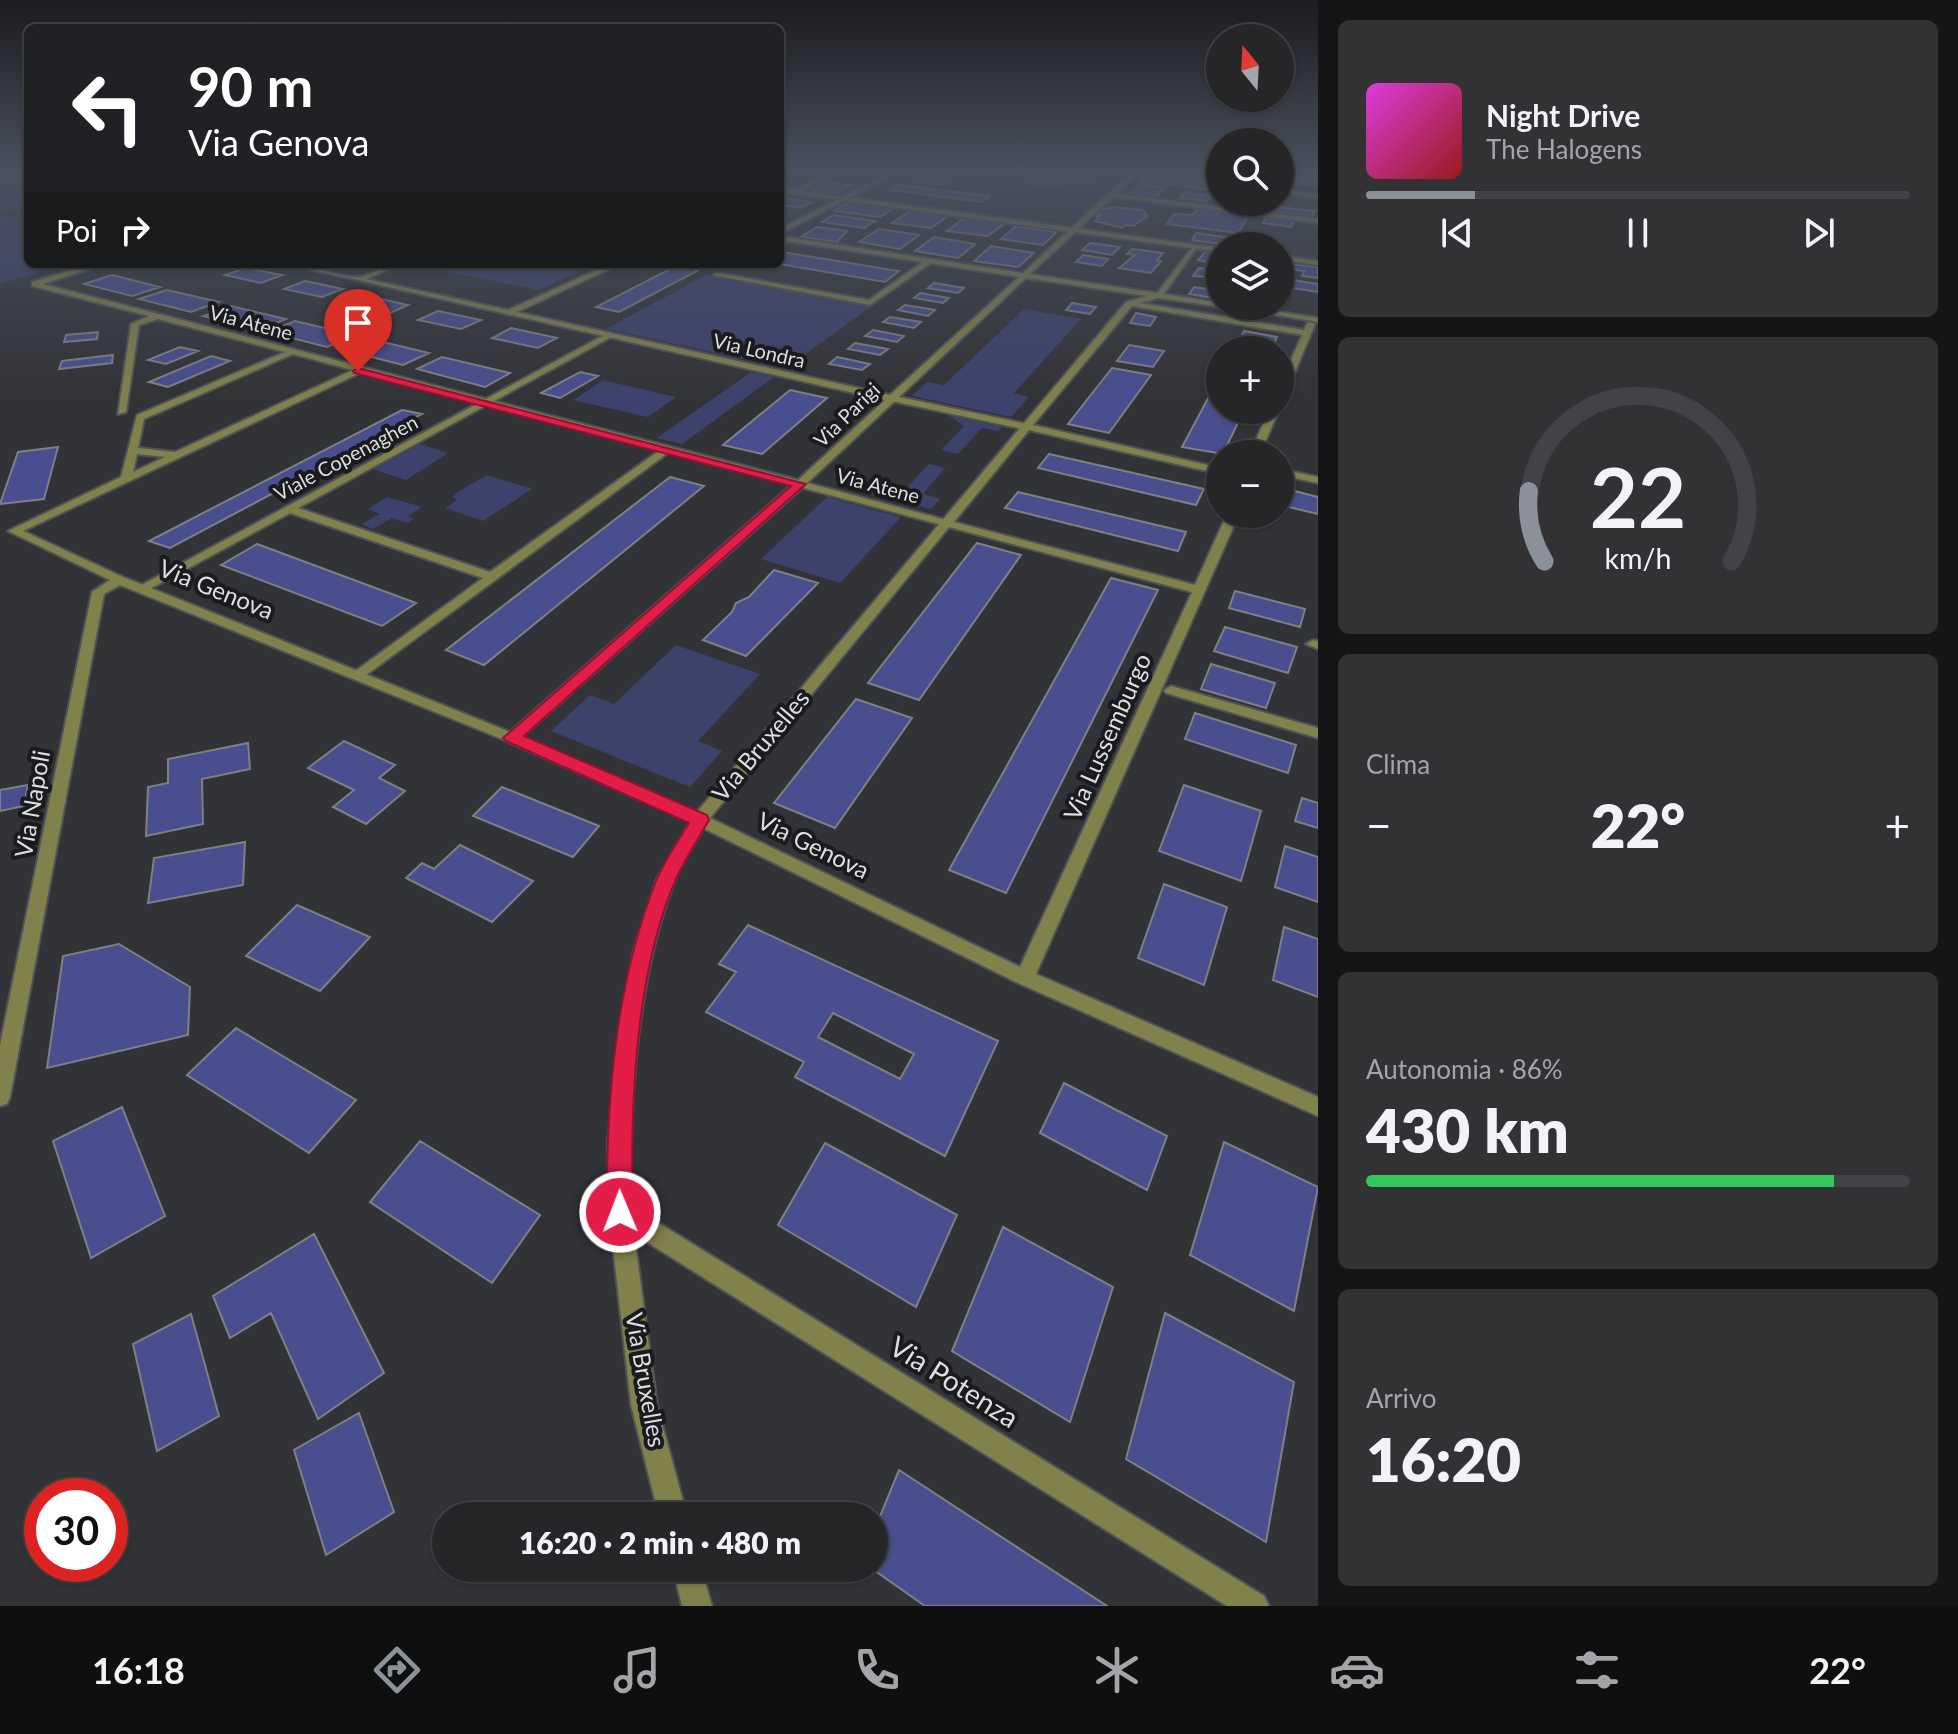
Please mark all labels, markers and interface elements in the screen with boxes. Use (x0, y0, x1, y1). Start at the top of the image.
north arrow (1206, 24, 1294, 112)
map controls (1206, 24, 1294, 528)
text: 90 m (188, 52, 313, 119)
icon: left (56, 56, 160, 160)
text: Night Drive (1486, 97, 1640, 133)
text: Via Genova (188, 120, 369, 164)
button: search (1206, 128, 1294, 216)
text: The Halogens (1486, 133, 1642, 165)
icon: right (113, 208, 157, 252)
icon: previous (1435, 211, 1479, 255)
icon: pause (1616, 211, 1660, 255)
icon: next (1797, 211, 1841, 255)
text: Poi (56, 212, 97, 248)
button: layers (1206, 232, 1294, 320)
pin (324, 289, 392, 371)
street label: Via Atene (207, 299, 295, 345)
icon: arrive (336, 301, 380, 345)
street label: Via Londra (711, 328, 808, 372)
button: + (1206, 336, 1294, 424)
street label: Via Parigi (808, 377, 884, 452)
street label: Viale Copenaghen (270, 409, 422, 505)
button: − (1206, 440, 1294, 528)
text: 22 (1590, 445, 1686, 545)
street label: Via Atene (834, 462, 922, 508)
text: km/h (1605, 541, 1671, 575)
street label: Via Genova (155, 553, 278, 625)
street label: Via Lussemburgo (1057, 649, 1156, 824)
street label: Via Bruxelles (705, 684, 815, 806)
street label: Via Napoli (8, 748, 55, 860)
text: Clima (1366, 748, 1430, 780)
text: 22° (1591, 789, 1685, 861)
text: − (1366, 799, 1392, 851)
text: + (1884, 799, 1910, 851)
street label: Via Genova (753, 805, 874, 884)
text: Autonomia · 86% (1366, 1053, 1563, 1085)
text: 430 km (1366, 1094, 1569, 1166)
position arrow (578, 1170, 662, 1254)
street label: Via Bruxelles (620, 1310, 673, 1449)
street label: Via Potenza (884, 1328, 1025, 1434)
text: Arrivo (1366, 1382, 1437, 1414)
text: 16:20 (1366, 1423, 1521, 1495)
speed limit sign: 30 (24, 1478, 128, 1582)
text: 16:20 · 2 min · 480 m (519, 1524, 801, 1560)
icon: directions (369, 1642, 425, 1698)
icon: music (609, 1642, 665, 1698)
icon: phone (849, 1642, 905, 1698)
icon: climate (1089, 1642, 1145, 1698)
icon: car (1329, 1642, 1385, 1698)
icon: filters (1569, 1642, 1625, 1698)
text: 16:18 (92, 1648, 185, 1692)
text: 22° (1809, 1648, 1866, 1692)

